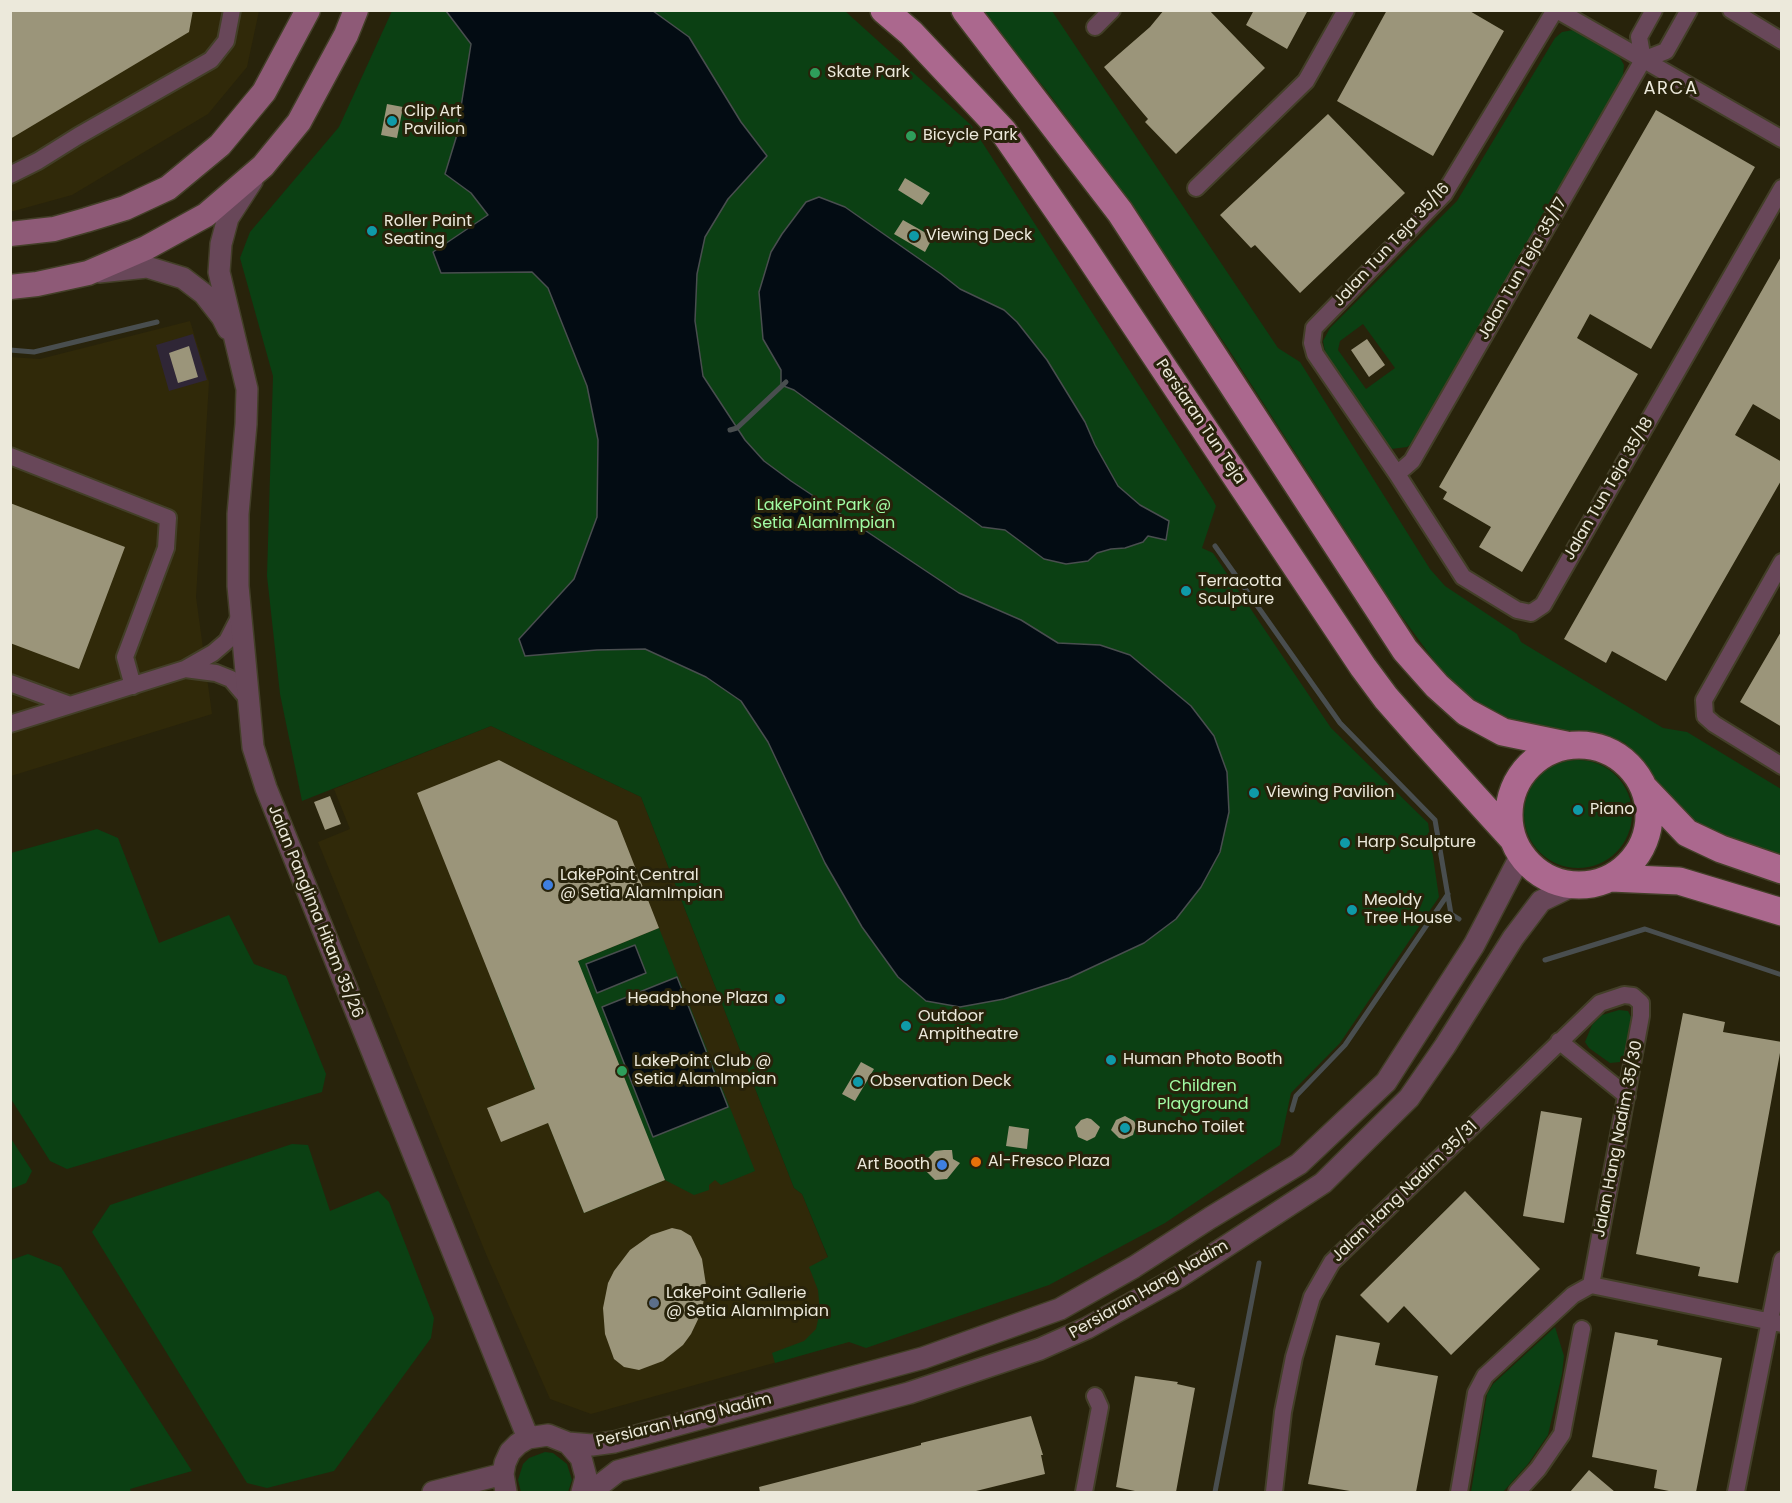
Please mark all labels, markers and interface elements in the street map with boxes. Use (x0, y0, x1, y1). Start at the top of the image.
place label: Skate Park (827, 63, 910, 83)
marker: Skate Park (808, 66, 822, 80)
district label: ARCA (1643, 78, 1699, 100)
place label: Clip Art Pavilion (404, 102, 465, 140)
marker: Clip Art Pavilion (385, 114, 399, 128)
place label: Bicycle Park (923, 126, 1018, 146)
marker: Bicycle Park (904, 129, 918, 143)
street label: Jalan Tun Teja 35/16 (1330, 179, 1454, 311)
street label: Jalan Tun Teja 35/17 (1475, 195, 1571, 343)
place label: Roller Paint Seating (384, 212, 472, 250)
marker: Roller Paint Seating (365, 224, 379, 238)
place label: Viewing Deck (926, 226, 1032, 246)
marker: Viewing Deck (907, 229, 921, 243)
street label: Persiaran Tun Teja (1151, 356, 1249, 488)
street label: Jalan Tun Teja 35/18 (1560, 414, 1658, 564)
park label: LakePoint Park @ Setia AlamImpian (753, 496, 895, 534)
place label: Terracotta Sculpture (1198, 572, 1282, 610)
marker: Terracotta Sculpture (1179, 584, 1193, 598)
place label: Viewing Pavilion (1266, 783, 1394, 803)
marker: Viewing Pavilion (1247, 786, 1261, 800)
place label: Piano (1590, 800, 1634, 820)
street label: Jalan Panglima Hitam 35/26 (263, 803, 367, 1021)
marker: Piano (1571, 803, 1585, 817)
place label: Harp Sculpture (1357, 833, 1476, 853)
marker: Harp Sculpture (1338, 836, 1352, 850)
place label: LakePoint Central @ Setia AlamImpian (560, 866, 723, 904)
marker: LakePoint Central @ Setia AlamImpian (541, 878, 555, 892)
place label: Meoldy Tree House (1364, 891, 1453, 929)
marker: Meoldy Tree House (1345, 903, 1359, 917)
place label: Headphone Plaza (628, 989, 768, 1009)
marker: Headphone Plaza (773, 992, 787, 1006)
place label: Outdoor Ampitheatre (918, 1007, 1019, 1045)
marker: Outdoor Ampitheatre (899, 1019, 913, 1033)
street label: Jalan Hang Nadim 35/30 (1591, 1039, 1647, 1239)
place label: Human Photo Booth (1123, 1050, 1283, 1070)
place label: LakePoint Club @ Setia AlamImpian (634, 1052, 776, 1090)
marker: Human Photo Booth (1104, 1053, 1118, 1067)
marker: LakePoint Club @ Setia AlamImpian (615, 1064, 629, 1078)
place label: Observation Deck (870, 1072, 1011, 1092)
marker: Observation Deck (851, 1075, 865, 1089)
park label: Children Playground (1157, 1077, 1249, 1115)
street label: Jalan Hang Nadim 35/31 (1328, 1117, 1482, 1267)
place label: Buncho Toilet (1137, 1118, 1244, 1138)
marker: Buncho Toilet (1118, 1121, 1132, 1135)
place label: Al-Fresco Plaza (988, 1152, 1110, 1172)
place label: Art Booth (857, 1155, 930, 1175)
marker: Al-Fresco Plaza (969, 1155, 983, 1169)
marker: Art Booth (935, 1158, 949, 1172)
street label: Persiaran Hang Nadim (1066, 1237, 1232, 1343)
place label: LakePoint Gallerie @ Setia AlamImpian (666, 1284, 829, 1322)
marker: LakePoint Gallerie @ Setia AlamImpian (647, 1296, 661, 1310)
street label: Persiaran Hang Nadim (594, 1390, 774, 1452)

